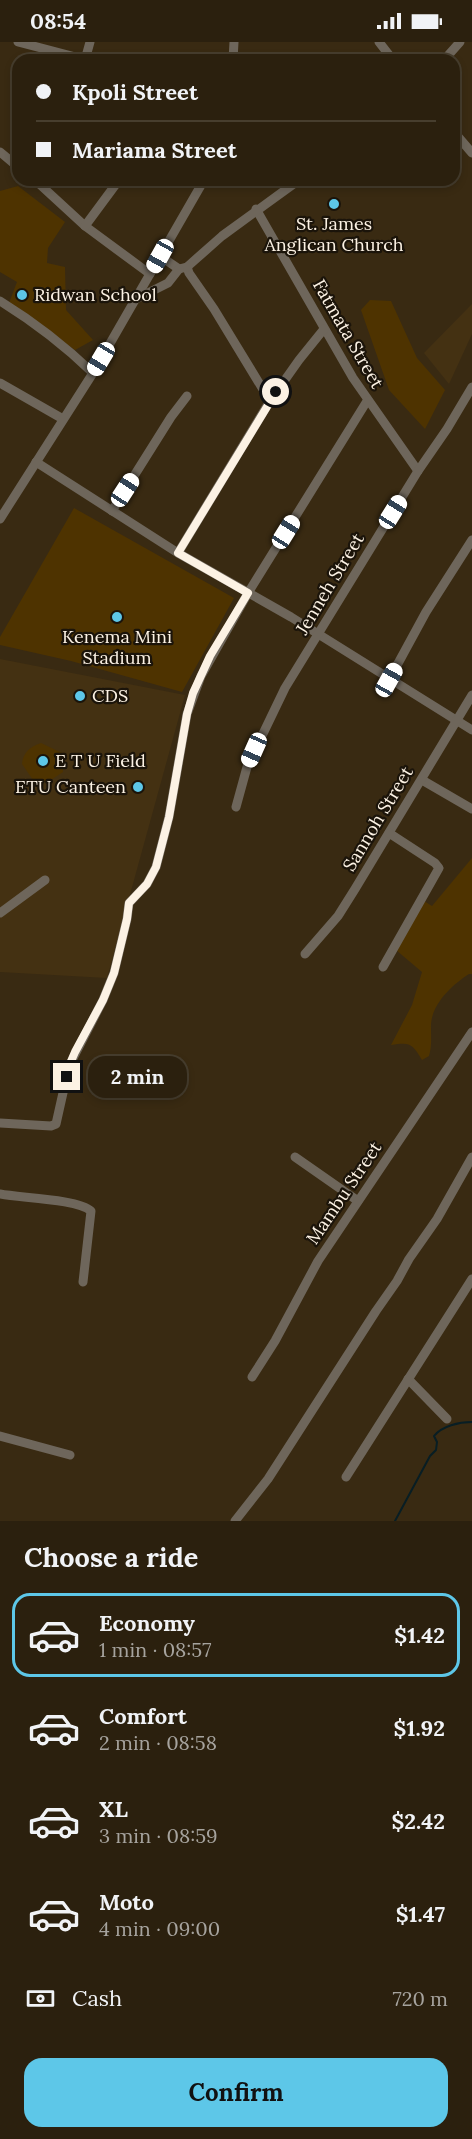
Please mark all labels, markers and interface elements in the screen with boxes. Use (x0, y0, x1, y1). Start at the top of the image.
text: 08:54 (30, 7, 86, 35)
text: Kpoli Street (72, 78, 198, 106)
text: Mariama Street (72, 136, 237, 164)
marker: St. James Anglican Church (327, 197, 341, 211)
place label: St. James Anglican Church (263, 212, 404, 256)
car (143, 236, 177, 276)
street label: Fatmata Street (308, 275, 389, 393)
place label: Ridwan School (34, 283, 157, 306)
marker: Ridwan School (15, 288, 29, 302)
car (84, 339, 118, 379)
route start (262, 378, 289, 405)
car (108, 470, 142, 510)
car (376, 492, 410, 532)
car (269, 512, 303, 552)
street label: Jenneh Street (290, 529, 369, 640)
marker: Kenema Mini Stadium (110, 610, 124, 624)
place label: Kenema Mini Stadium (62, 625, 172, 669)
car (372, 660, 406, 700)
place label: CDS (92, 684, 128, 707)
marker: CDS (73, 689, 87, 703)
car (238, 730, 270, 770)
place label: E T U Field (55, 749, 146, 772)
marker: E T U Field (36, 754, 50, 768)
street label: Sannoh Street (337, 762, 418, 875)
place label: ETU Canteen (15, 775, 126, 798)
marker: ETU Canteen (131, 780, 145, 794)
callout: 2 min (88, 1056, 187, 1098)
route end (53, 1063, 80, 1090)
text: 2 min (111, 1064, 164, 1089)
street label: Mambu Street (301, 1137, 386, 1248)
text: Choose a ride (24, 1540, 198, 1574)
icon: car (27, 1608, 81, 1662)
text: Economy (99, 1609, 195, 1637)
text: $1.42 (394, 1621, 445, 1649)
text: 1 min · 08:57 (99, 1637, 211, 1662)
icon: car (27, 1701, 81, 1755)
text: Comfort (99, 1702, 187, 1730)
text: $1.92 (394, 1714, 445, 1742)
text: 2 min · 08:58 (99, 1730, 217, 1755)
icon: car (27, 1794, 81, 1848)
text: XL (99, 1795, 128, 1823)
text: $2.42 (391, 1807, 445, 1835)
text: 3 min · 08:59 (99, 1823, 218, 1848)
icon: car (27, 1887, 81, 1941)
text: Moto (99, 1888, 154, 1916)
text: $1.47 (396, 1900, 445, 1928)
text: 4 min · 09:00 (99, 1916, 220, 1941)
icon: cash (24, 1982, 57, 2015)
text: Cash (72, 1984, 122, 2012)
text: 720 m (392, 1986, 448, 2011)
button: Confirm (24, 2058, 448, 2127)

